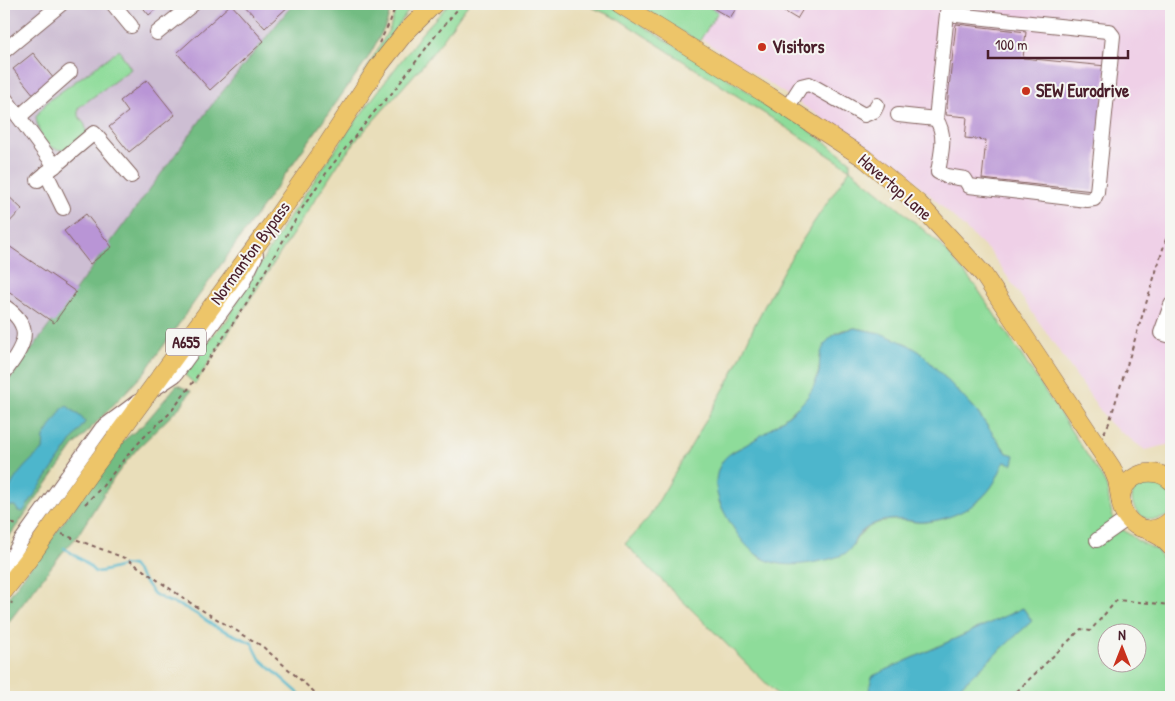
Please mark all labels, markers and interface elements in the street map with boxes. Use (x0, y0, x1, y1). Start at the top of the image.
scale bar (988, 28, 1128, 60)
place label: Visitors (772, 34, 824, 59)
text: 100 m (995, 34, 1028, 55)
marker: Visitors (756, 41, 768, 53)
place label: SEW Eurodrive (1036, 78, 1130, 103)
marker: SEW Eurodrive (1020, 85, 1032, 97)
street label: Havertop Lane (853, 147, 938, 226)
street label: Normanton Bypass (204, 196, 296, 310)
road number: A655 (166, 328, 206, 356)
north arrow (1098, 624, 1148, 674)
text: N (1118, 625, 1126, 644)

